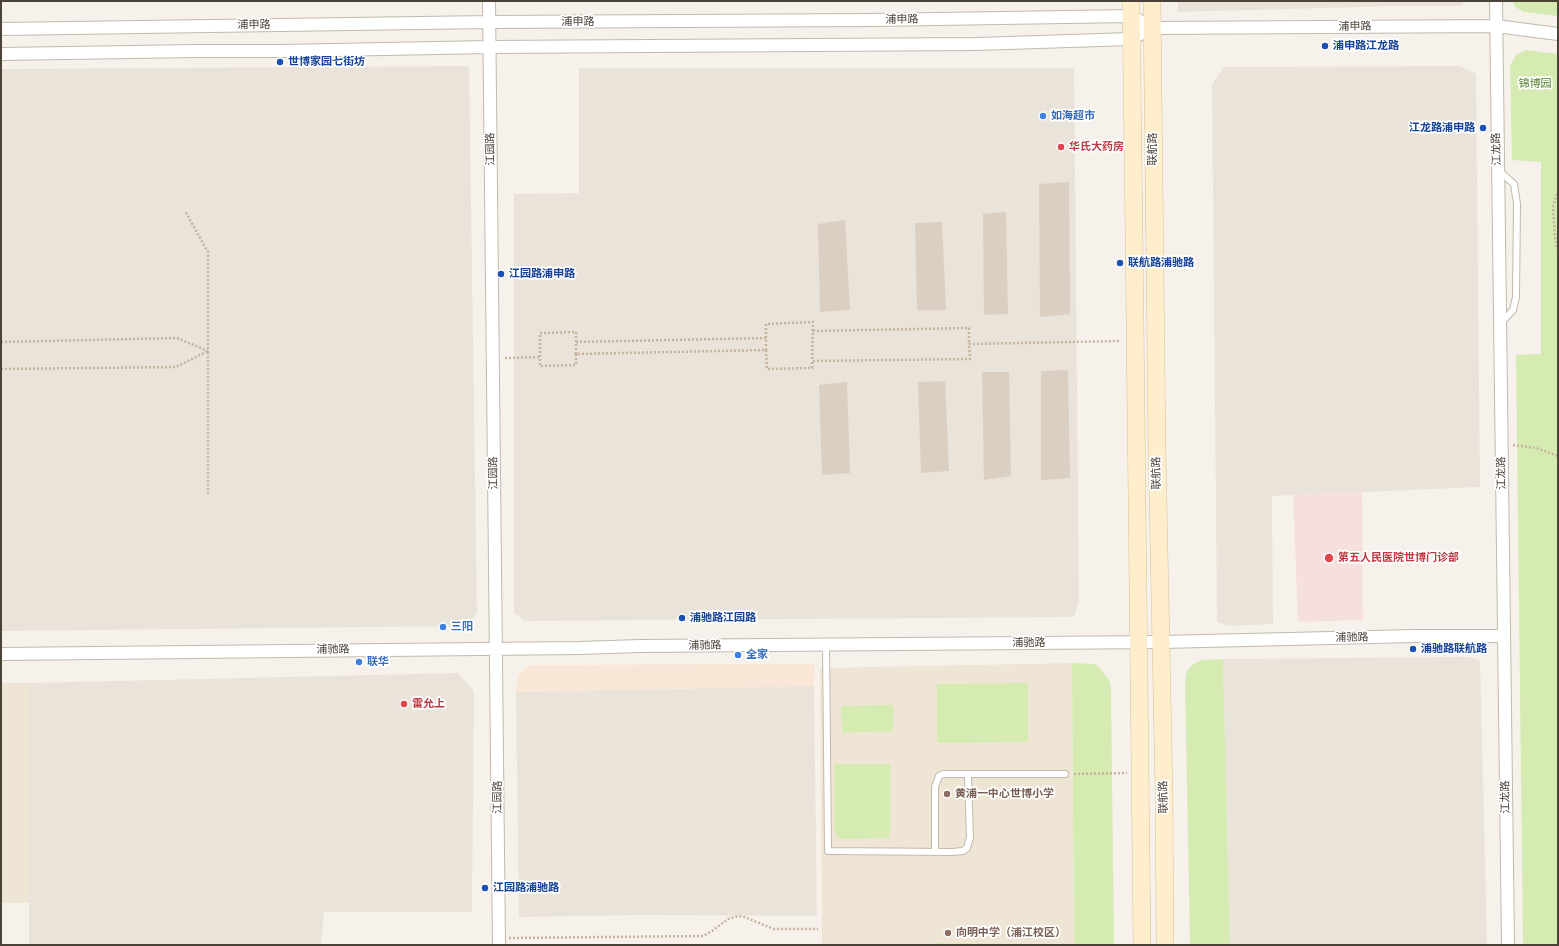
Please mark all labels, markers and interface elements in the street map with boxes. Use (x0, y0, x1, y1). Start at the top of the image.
street label: 浦申路 (885, 13, 919, 27)
street label: 浦申路 (562, 15, 594, 29)
street label: 浦申路 (238, 18, 270, 32)
street label: 浦申路 (1338, 20, 1372, 34)
place label: 浦申路江龙路 (1333, 39, 1399, 53)
marker: 浦申路江龙路 (1320, 41, 1330, 51)
place label: 世博家园七街坊 (288, 55, 365, 69)
marker: 世博家园七街坊 (275, 57, 285, 67)
park label: 锦博园 (1519, 77, 1551, 91)
place label: 如海超市 (1051, 109, 1095, 123)
marker: 如海超市 (1038, 111, 1048, 121)
place label: 江龙路浦申路 (1409, 121, 1475, 135)
marker: 江龙路浦申路 (1478, 123, 1488, 133)
street label: 江园路 (484, 132, 498, 166)
street label: 江龙路 (1490, 132, 1504, 166)
street label: 联航路 (1146, 133, 1160, 165)
place label: 华氏大药房 (1069, 140, 1124, 154)
marker: 华氏大药房 (1056, 142, 1066, 152)
place label: 联航路浦驰路 (1128, 256, 1194, 270)
marker: 联航路浦驰路 (1115, 258, 1125, 268)
place label: 江园路浦申路 (509, 267, 575, 281)
marker: 江园路浦申路 (496, 269, 506, 279)
street label: 江园路 (487, 456, 501, 490)
street label: 联航路 (1150, 456, 1164, 490)
street label: 江龙路 (1495, 456, 1509, 490)
place label: 第五人民医院世博门诊部 (1338, 551, 1459, 565)
marker: 第五人民医院世博门诊部 (1323, 552, 1335, 564)
place label: 浦驰路江园路 (690, 611, 756, 625)
marker: 浦驰路江园路 (677, 613, 687, 623)
place label: 三阳 (451, 620, 473, 634)
marker: 三阳 (438, 622, 448, 632)
street label: 浦驰路 (1335, 631, 1369, 645)
street label: 浦驰路 (1013, 636, 1045, 650)
street label: 浦驰路 (688, 639, 722, 653)
place label: 浦驰路联航路 (1421, 642, 1487, 656)
street label: 浦驰路 (316, 643, 350, 657)
marker: 浦驰路联航路 (1408, 644, 1418, 654)
place label: 全家 (746, 648, 768, 662)
marker: 全家 (733, 650, 743, 660)
place label: 联华 (367, 655, 389, 669)
marker: 联华 (354, 657, 364, 667)
place label: 雷允上 (412, 697, 445, 711)
marker: 雷允上 (399, 699, 409, 709)
street label: 联航路 (1157, 780, 1171, 814)
street label: 江龙路 (1499, 780, 1513, 814)
street label: 江园路 (491, 781, 505, 813)
place label: 黄浦一中心世博小学 (955, 787, 1054, 801)
marker: 黄浦一中心世博小学 (942, 789, 952, 799)
place label: 江园路浦驰路 (493, 881, 559, 895)
marker: 江园路浦驰路 (480, 883, 490, 893)
place label: 向明中学（浦江校区） (956, 926, 1066, 940)
marker: 向明中学（浦江校区） (943, 928, 953, 938)

